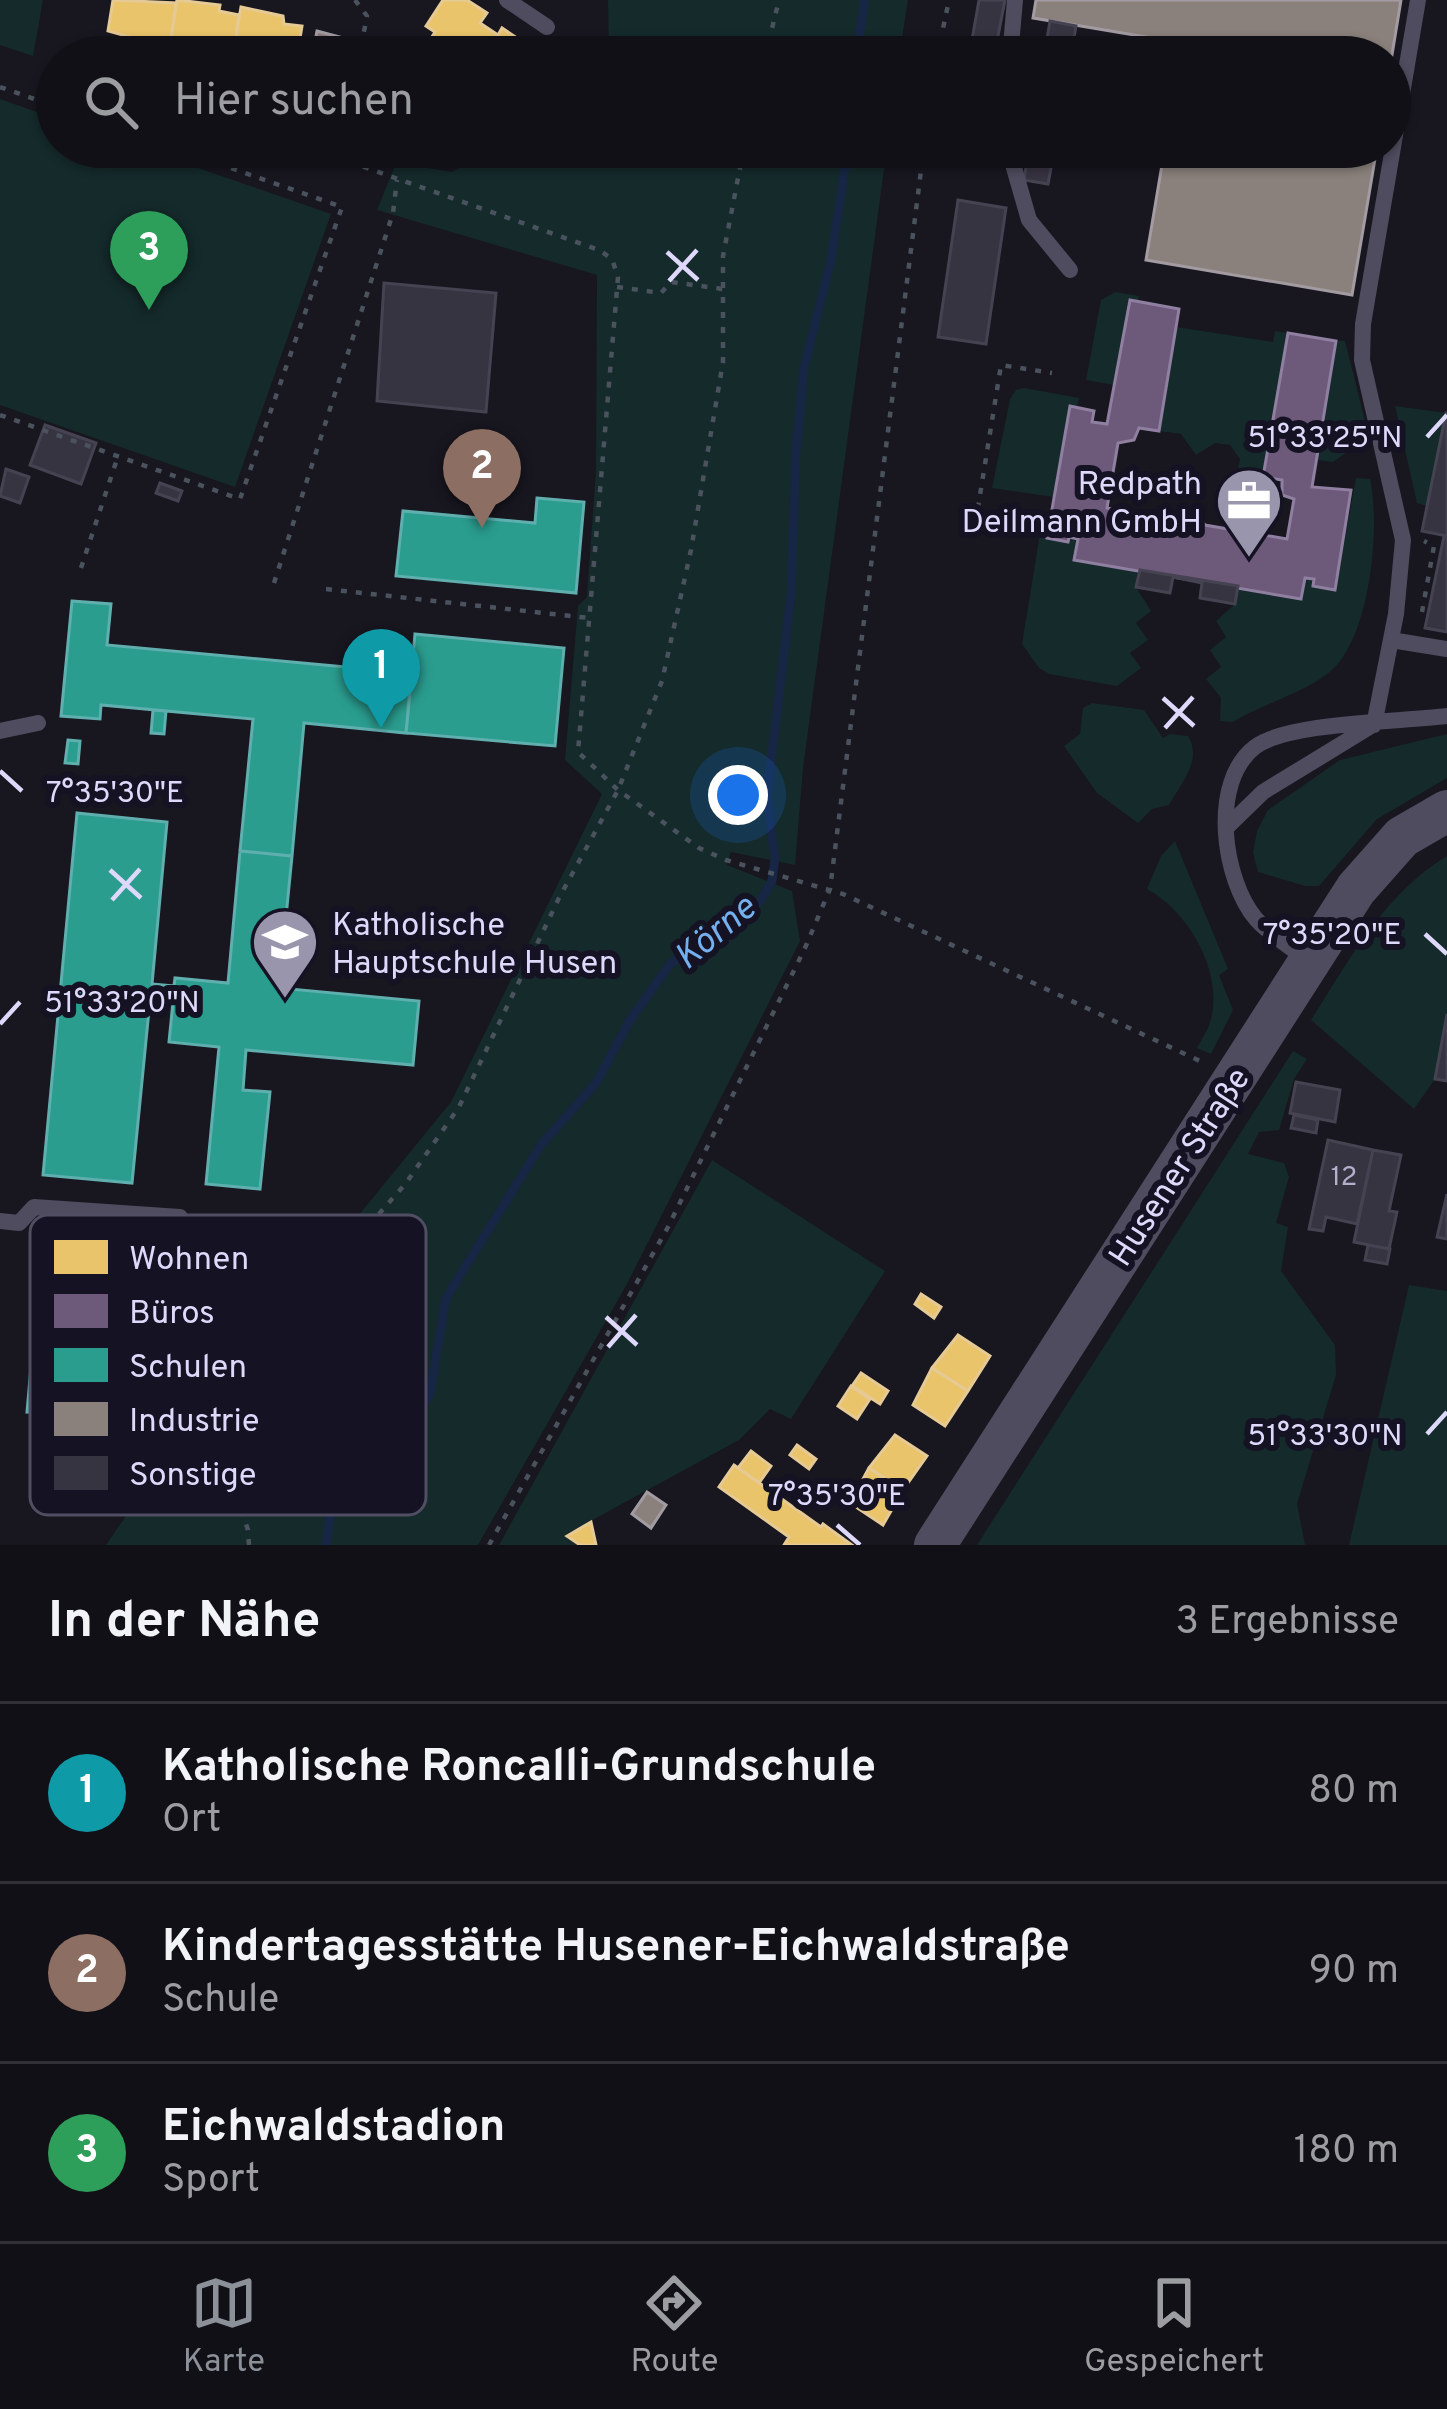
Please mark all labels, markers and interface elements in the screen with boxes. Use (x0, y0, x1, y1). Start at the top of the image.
search box (36, 36, 1411, 168)
icon: search (78, 69, 144, 135)
text: Hier suchen (174, 74, 414, 131)
pin: 3 (110, 211, 188, 310)
text: 51°33'25"N (1248, 421, 1402, 458)
pin: 2 (443, 429, 521, 528)
place label: Redpath Deilmann GmbH (961, 465, 1202, 545)
office icon: Redpath Deilmann GmbH (1214, 466, 1284, 560)
pin: 1 (342, 629, 420, 728)
your location (708, 765, 768, 825)
text: 7°35'30"E (46, 776, 184, 813)
water label: Körne (666, 886, 767, 982)
place label: Katholische Hauptschule Husen (332, 906, 617, 986)
school or university icon: Katholische Hauptschule Husen (250, 907, 320, 1001)
text: 7°35'20"E (1263, 918, 1401, 955)
text: 51°33'20"N (44, 986, 200, 1023)
street label: Husener Straße (1101, 1061, 1261, 1276)
house number: 12 (1331, 1161, 1357, 1195)
legend (30, 1215, 426, 1515)
text: Wohnen (129, 1240, 249, 1282)
text: Büros (129, 1294, 215, 1336)
text: Schulen (129, 1348, 247, 1390)
text: Industrie (129, 1402, 260, 1444)
text: 51°33'30"N (1248, 1419, 1402, 1456)
text: Sonstige (129, 1456, 257, 1498)
text: 7°35'30"E (768, 1479, 906, 1516)
text: In der Nähe (48, 1591, 320, 1656)
text: 3 Ergebnisse (1175, 1599, 1399, 1648)
text: Katholische Roncalli-Grundschule (162, 1740, 876, 1797)
text: 1 (79, 1768, 95, 1817)
text: 80 m (1308, 1768, 1399, 1817)
text: Ort (162, 1797, 221, 1846)
text: Kindertagesstätte Husener-Eichwaldstraße (162, 1920, 1070, 1977)
text: 2 (75, 1948, 99, 1997)
text: 90 m (1309, 1948, 1399, 1997)
text: Schule (162, 1977, 279, 2026)
text: Eichwaldstadion (162, 2100, 506, 2157)
text: 3 (75, 2128, 99, 2177)
text: 180 m (1294, 2128, 1399, 2177)
text: Sport (162, 2157, 260, 2206)
tab: Karte (183, 2270, 265, 2384)
tab: Route (630, 2270, 718, 2384)
tab: Gespeichert (1084, 2270, 1264, 2384)

